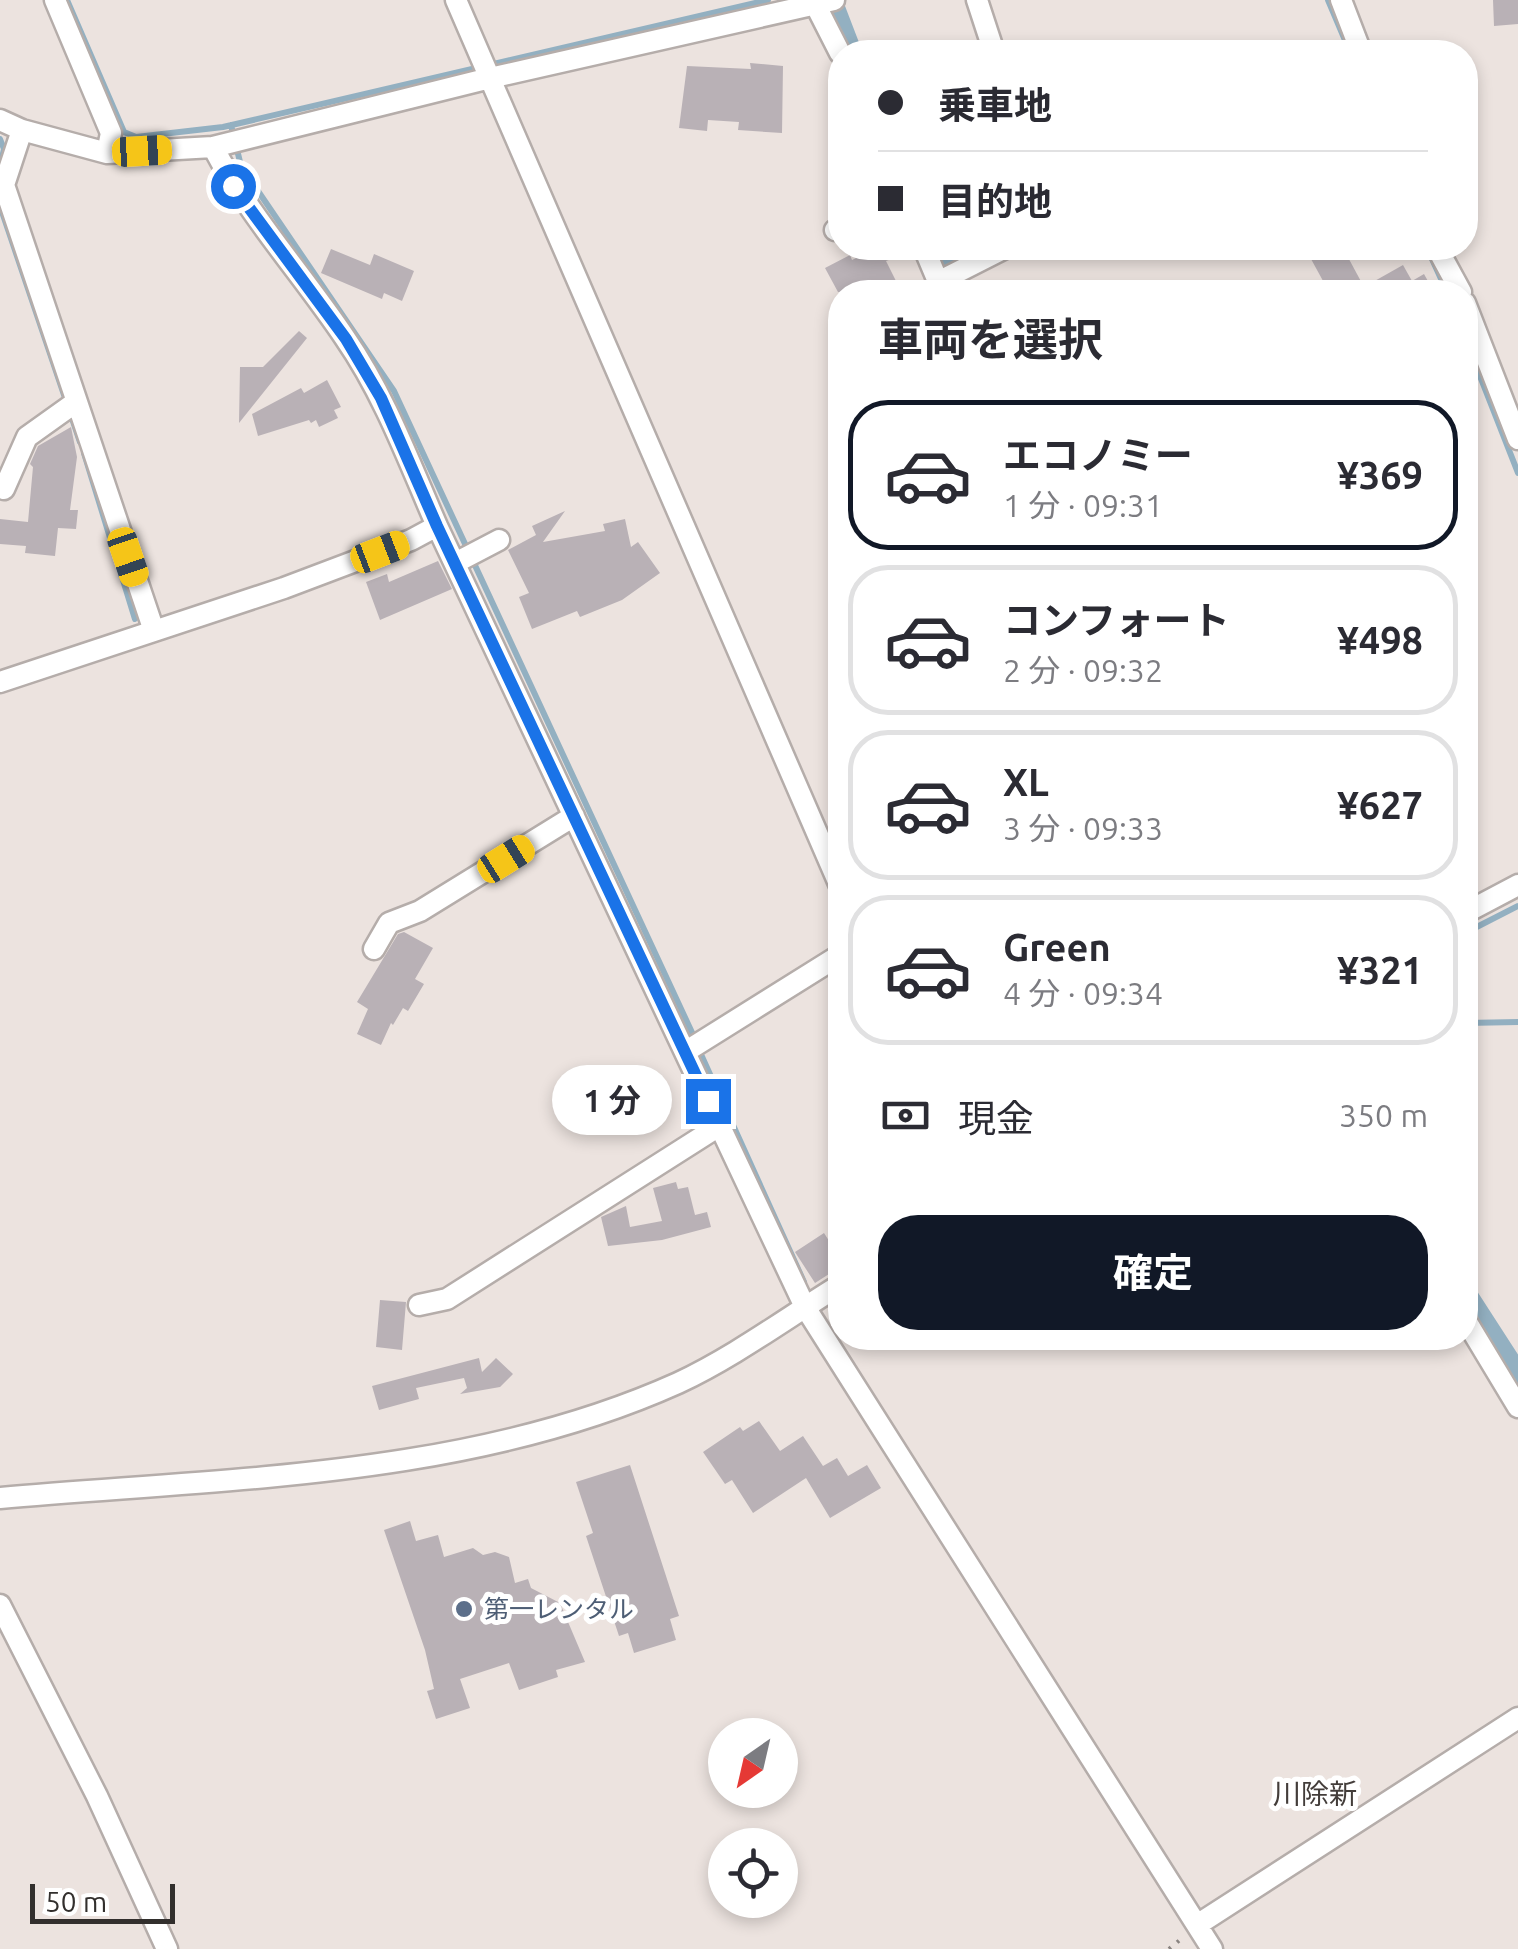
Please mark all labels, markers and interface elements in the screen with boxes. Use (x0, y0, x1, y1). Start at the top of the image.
text: 乗車地 (938, 84, 1052, 126)
car (111, 134, 173, 168)
route start (211, 164, 256, 209)
text: 目的地 (938, 180, 1052, 222)
text: 車両を選択 (878, 314, 1103, 365)
icon: car (883, 430, 973, 520)
text: エコノミー (1003, 434, 1193, 476)
text: ¥369 (1337, 454, 1423, 496)
text: 1 分 · 09:31 (1003, 487, 1163, 523)
car (104, 524, 152, 590)
car (347, 527, 413, 577)
icon: car (883, 595, 973, 685)
text: コンフォート (1003, 599, 1230, 641)
text: ¥498 (1337, 619, 1423, 661)
text: 2 分 · 09:32 (1003, 652, 1163, 688)
icon: car (883, 760, 973, 850)
text: XL (1003, 761, 1049, 803)
text: ¥627 (1337, 784, 1423, 826)
text: 3 分 · 09:33 (1003, 810, 1163, 846)
car (473, 830, 539, 888)
icon: car (883, 925, 973, 1015)
text: Green (1003, 926, 1111, 968)
text: ¥321 (1337, 949, 1423, 991)
text: 4 分 · 09:34 (1003, 975, 1163, 1011)
callout: 1 分 (553, 1066, 673, 1136)
route end (686, 1079, 731, 1124)
text: 1 分 (583, 1082, 641, 1118)
icon: cash (878, 1088, 933, 1143)
text: 現金 (958, 1097, 1034, 1139)
text: 350 m (1339, 1097, 1428, 1133)
button: 確定 (878, 1215, 1428, 1330)
place label: 第一レンタル (484, 1595, 634, 1623)
marker: 第一レンタル (453, 1598, 475, 1620)
north arrow (708, 1718, 798, 1808)
map controls (708, 1718, 798, 1918)
district label: 川除新 (1273, 1778, 1357, 1809)
button: locate (708, 1828, 798, 1918)
scale bar (30, 1879, 175, 1924)
text: 50 m (45, 1886, 107, 1917)

